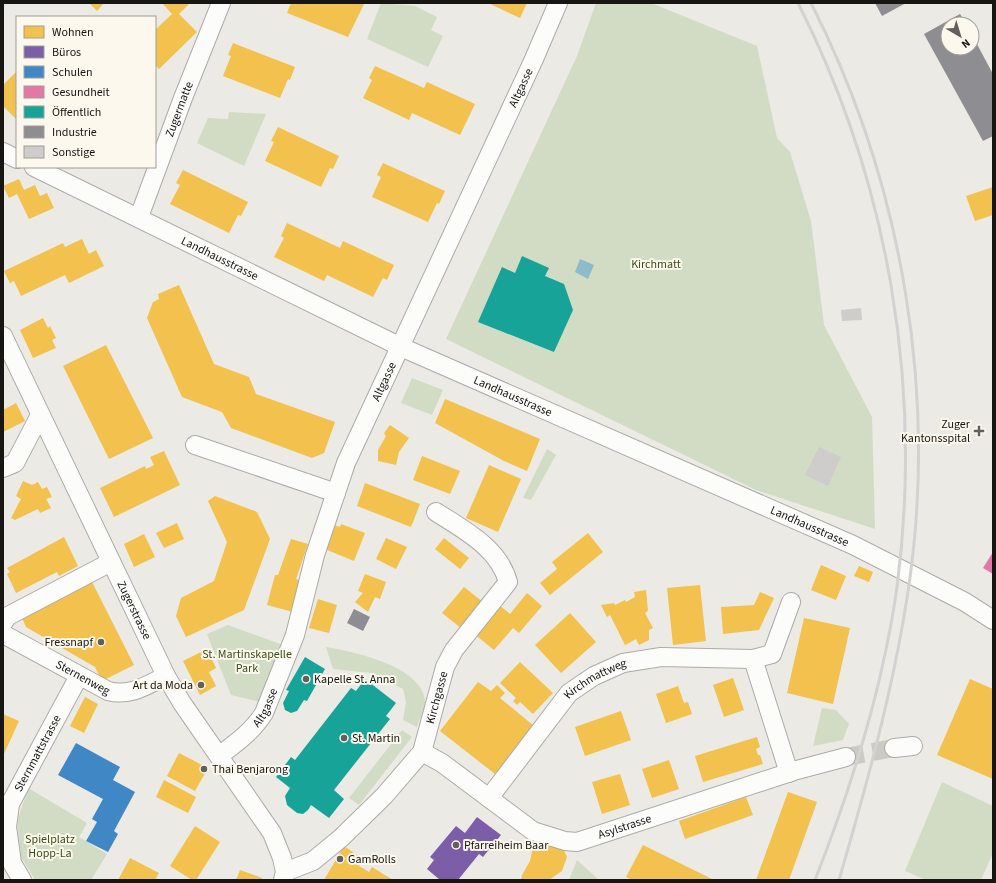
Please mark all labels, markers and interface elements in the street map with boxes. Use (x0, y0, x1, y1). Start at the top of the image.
legend (16, 16, 156, 168)
north arrow (940, 16, 980, 56)
text: Wohnen (52, 24, 94, 41)
text: N (958, 35, 973, 52)
text: Büros (52, 44, 81, 61)
text: Schulen (52, 64, 93, 81)
street label: Altgasse (505, 66, 538, 110)
street label: Zugermatte (161, 79, 198, 140)
text: Gesundheit (52, 84, 110, 101)
text: Öffentlich (52, 104, 101, 121)
text: Industrie (52, 124, 97, 141)
text: Sonstige (52, 144, 95, 161)
street label: Landhausstrasse (178, 232, 261, 285)
park label: Kirchmatt (631, 256, 681, 273)
street label: Altgasse (368, 359, 401, 404)
street label: Landhausstrasse (471, 372, 555, 421)
place label: Zuger Kantonsspital (901, 416, 971, 447)
marker: Zuger Kantonsspital (973, 425, 985, 437)
street label: Landhausstrasse (768, 502, 852, 551)
street label: Zugerstrasse (113, 578, 155, 643)
place label: Fressnapf (45, 634, 93, 651)
marker: Fressnapf (96, 637, 106, 647)
park label: St. Martinskapelle Park (202, 646, 292, 677)
street label: Kirchmattweg (560, 655, 627, 703)
street label: Sternenweg (52, 656, 113, 700)
street label: Kirchgasse (422, 669, 452, 726)
place label: Kapelle St. Anna (314, 671, 395, 688)
marker: Kapelle St. Anna (301, 674, 311, 684)
place label: Art da Moda (133, 677, 193, 694)
marker: Art da Moda (196, 680, 206, 690)
street label: Altgasse (249, 686, 282, 731)
street label: Sternmattstrasse (10, 712, 66, 795)
place label: St. Martin (352, 730, 400, 747)
marker: St. Martin (339, 733, 349, 743)
place label: Thai Benjarong (212, 761, 288, 778)
marker: Thai Benjarong (199, 764, 209, 774)
street label: Asylstrasse (596, 810, 654, 844)
park label: Spielplatz Hopp-La (25, 831, 75, 862)
place label: Pfarreiheim Baar (464, 837, 549, 854)
marker: Pfarreiheim Baar (451, 840, 461, 850)
place label: GamRolls (348, 851, 396, 868)
marker: GamRolls (335, 854, 345, 864)

